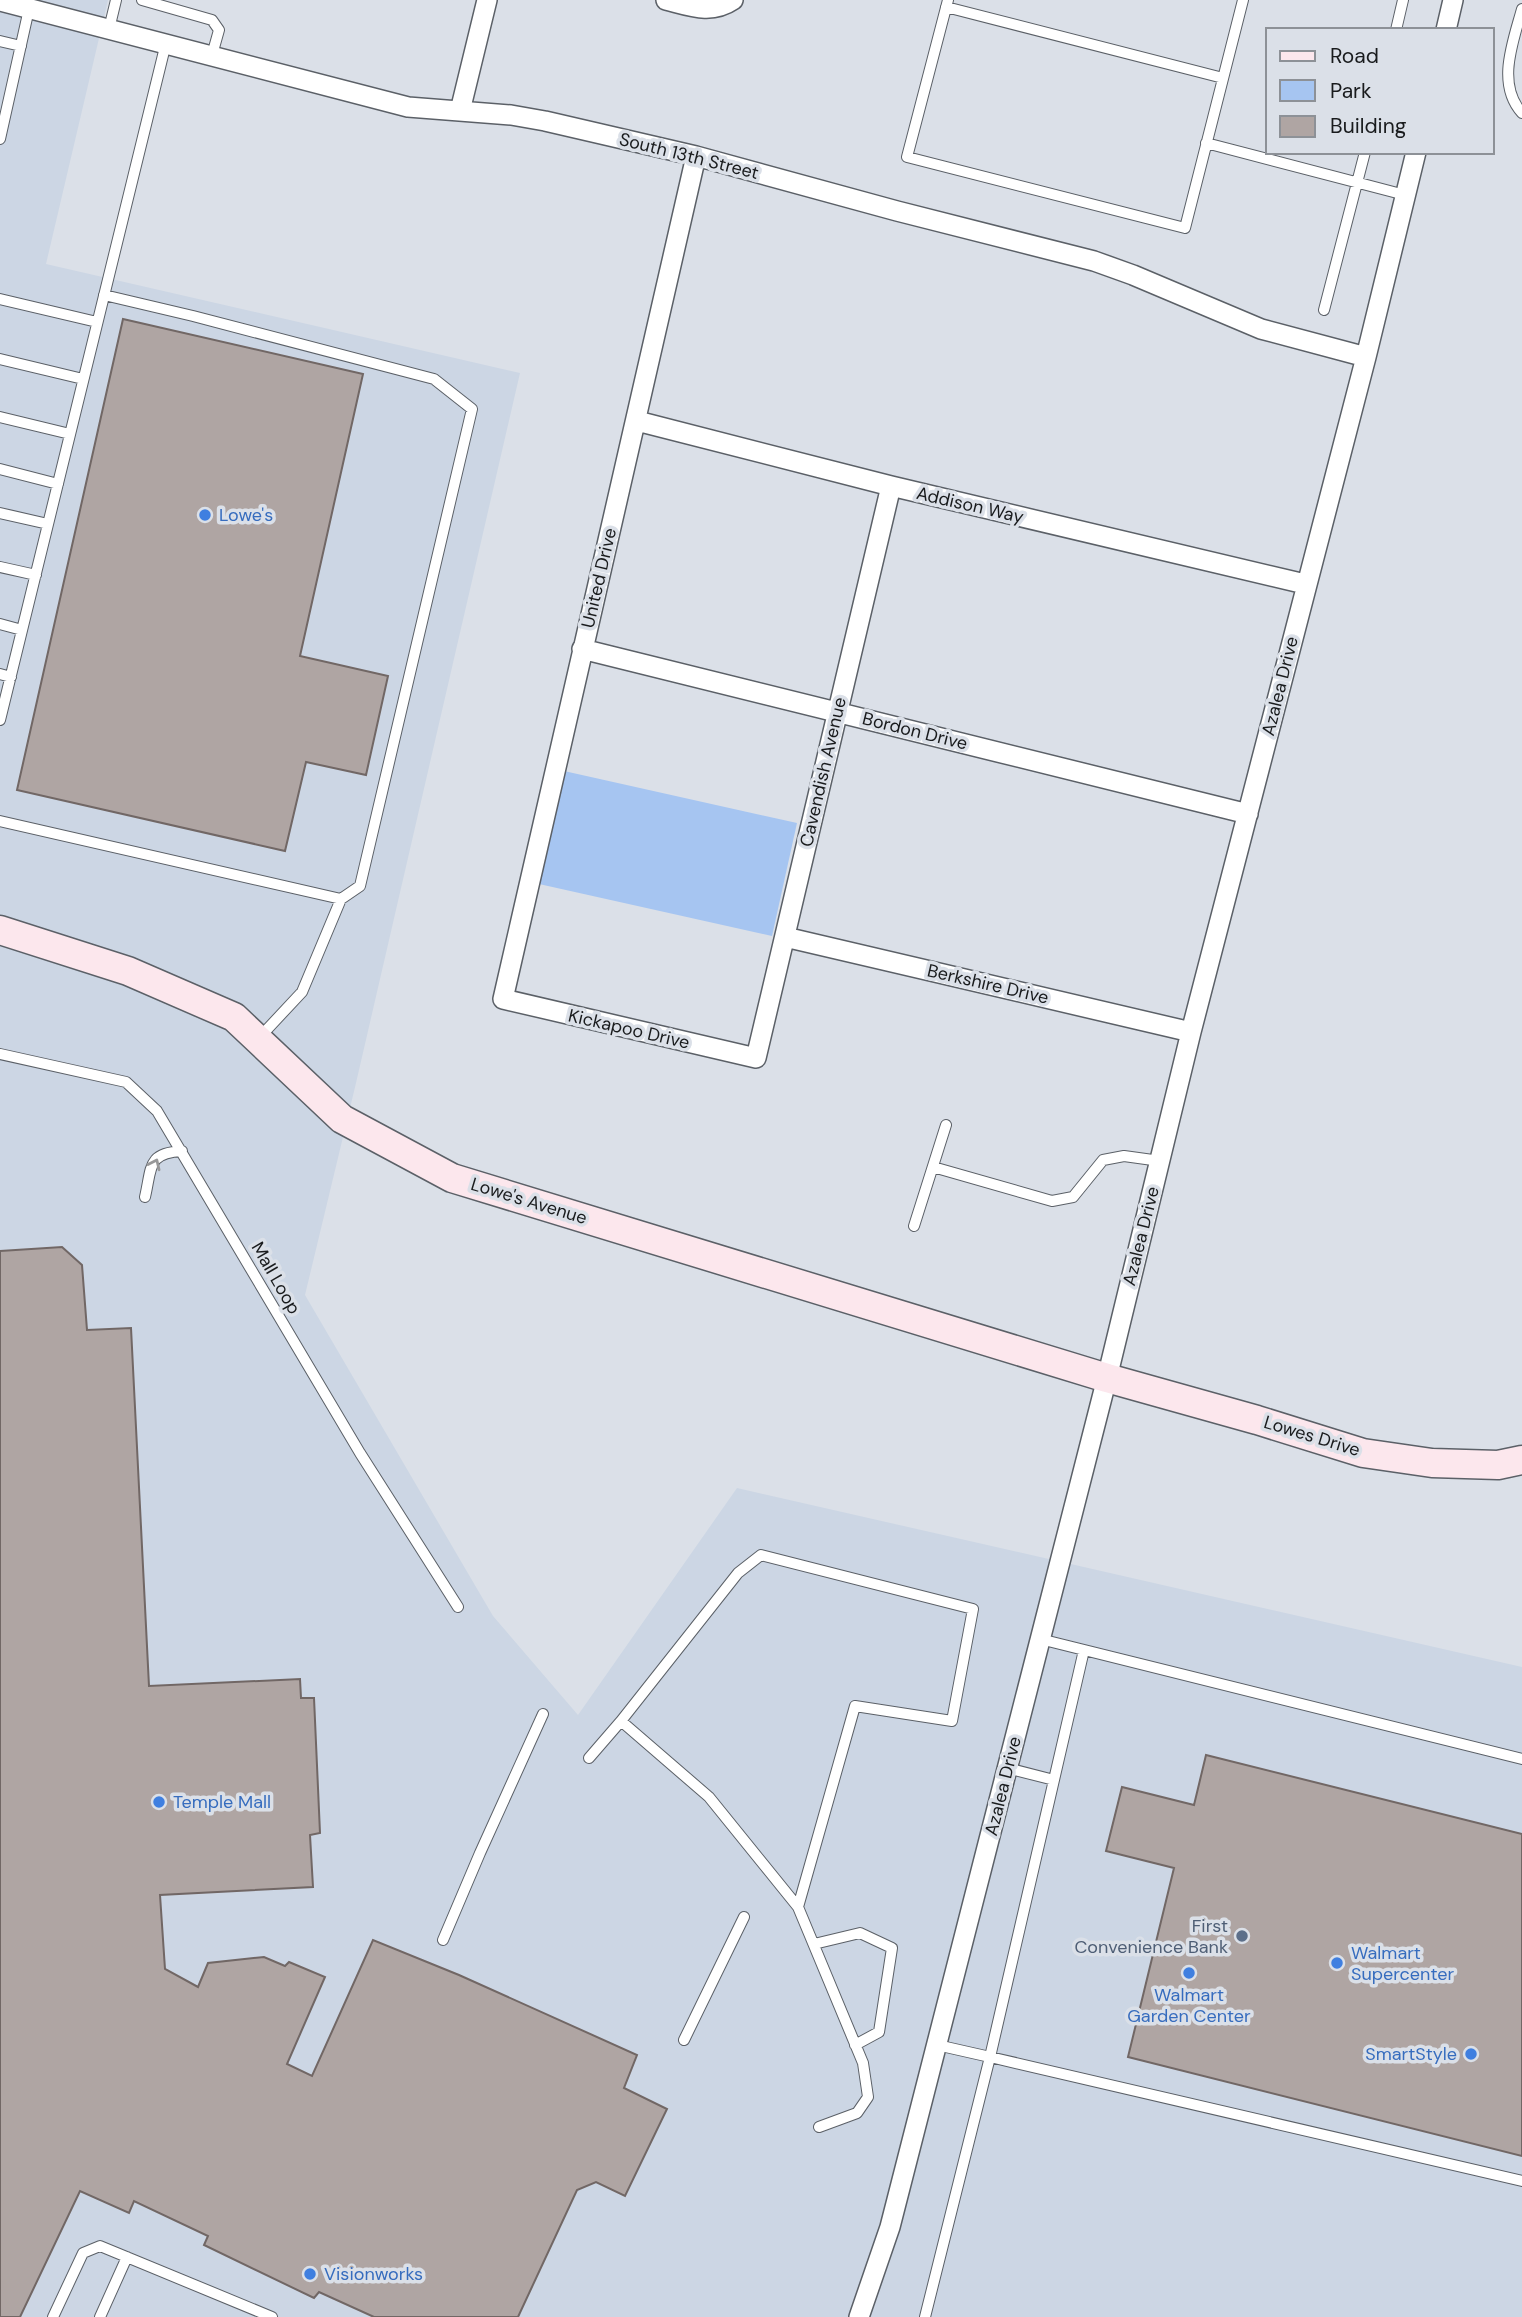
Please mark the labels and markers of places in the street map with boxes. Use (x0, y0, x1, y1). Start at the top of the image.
place label: Lowe's (219, 503, 273, 527)
marker: Lowe's (197, 507, 213, 523)
place label: Temple Mall (173, 1790, 271, 1814)
marker: Temple Mall (151, 1794, 167, 1810)
place label: First Convenience Bank (1074, 1914, 1228, 1959)
marker: First Convenience Bank (1234, 1928, 1250, 1944)
place label: Walmart Supercenter (1351, 1941, 1454, 1986)
marker: Walmart Supercenter (1329, 1955, 1345, 1971)
marker: Walmart Garden Center (1181, 1965, 1197, 1981)
place label: Walmart Garden Center (1127, 1983, 1251, 2028)
place label: SmartStyle (1365, 2042, 1457, 2066)
marker: SmartStyle (1463, 2046, 1479, 2062)
place label: Visionworks (324, 2262, 423, 2286)
marker: Visionworks (302, 2266, 318, 2282)

